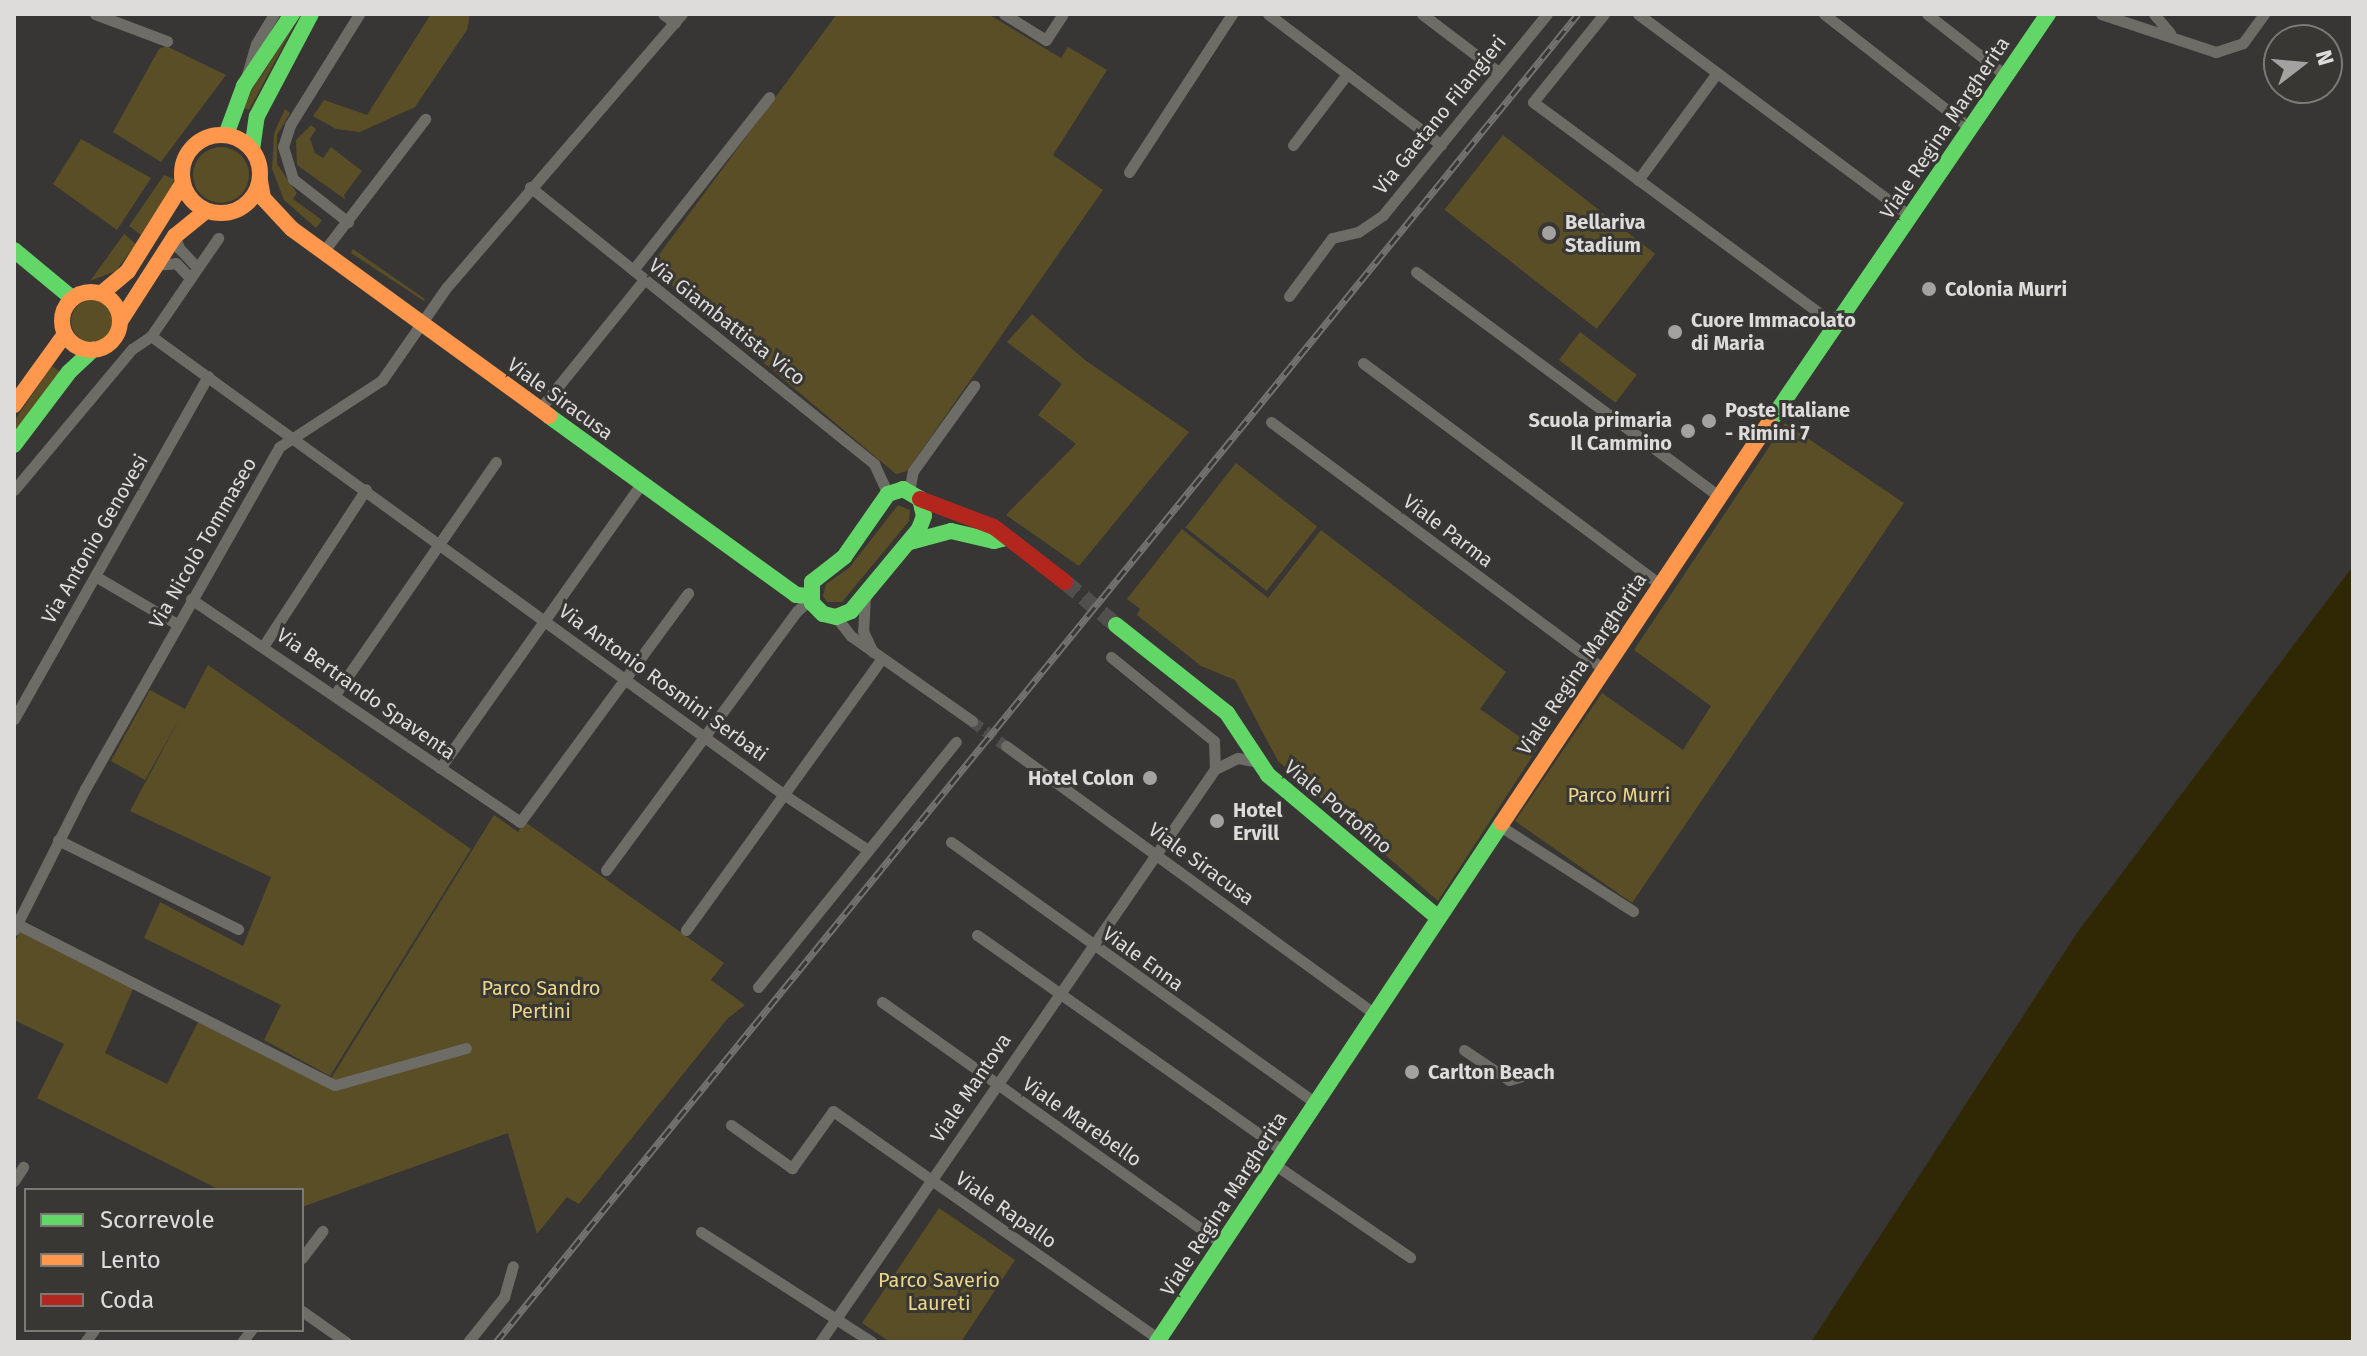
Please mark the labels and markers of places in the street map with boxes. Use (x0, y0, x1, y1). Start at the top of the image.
place label: Bellariva Stadium (1565, 210, 1646, 257)
marker: Bellariva Stadium (1540, 224, 1558, 242)
place label: Colonia Murri (1945, 277, 2067, 301)
marker: Colonia Murri (1920, 280, 1938, 298)
place label: Cuore Immacolato di Maria (1691, 308, 1856, 355)
marker: Cuore Immacolato di Maria (1666, 323, 1684, 341)
place label: Poste Italiane - Rimini 7 (1725, 398, 1850, 445)
place label: Scuola primaria Il Cammino (1528, 408, 1672, 455)
marker: Poste Italiane - Rimini 7 (1700, 412, 1718, 430)
marker: Scuola primaria Il Cammino (1679, 422, 1697, 440)
place label: Hotel Colon (1028, 766, 1134, 790)
marker: Hotel Colon (1141, 769, 1159, 787)
place label: Hotel Ervill (1233, 798, 1282, 845)
marker: Hotel Ervill (1208, 812, 1226, 830)
place label: Carlton Beach (1428, 1060, 1555, 1084)
marker: Carlton Beach (1403, 1063, 1421, 1081)

